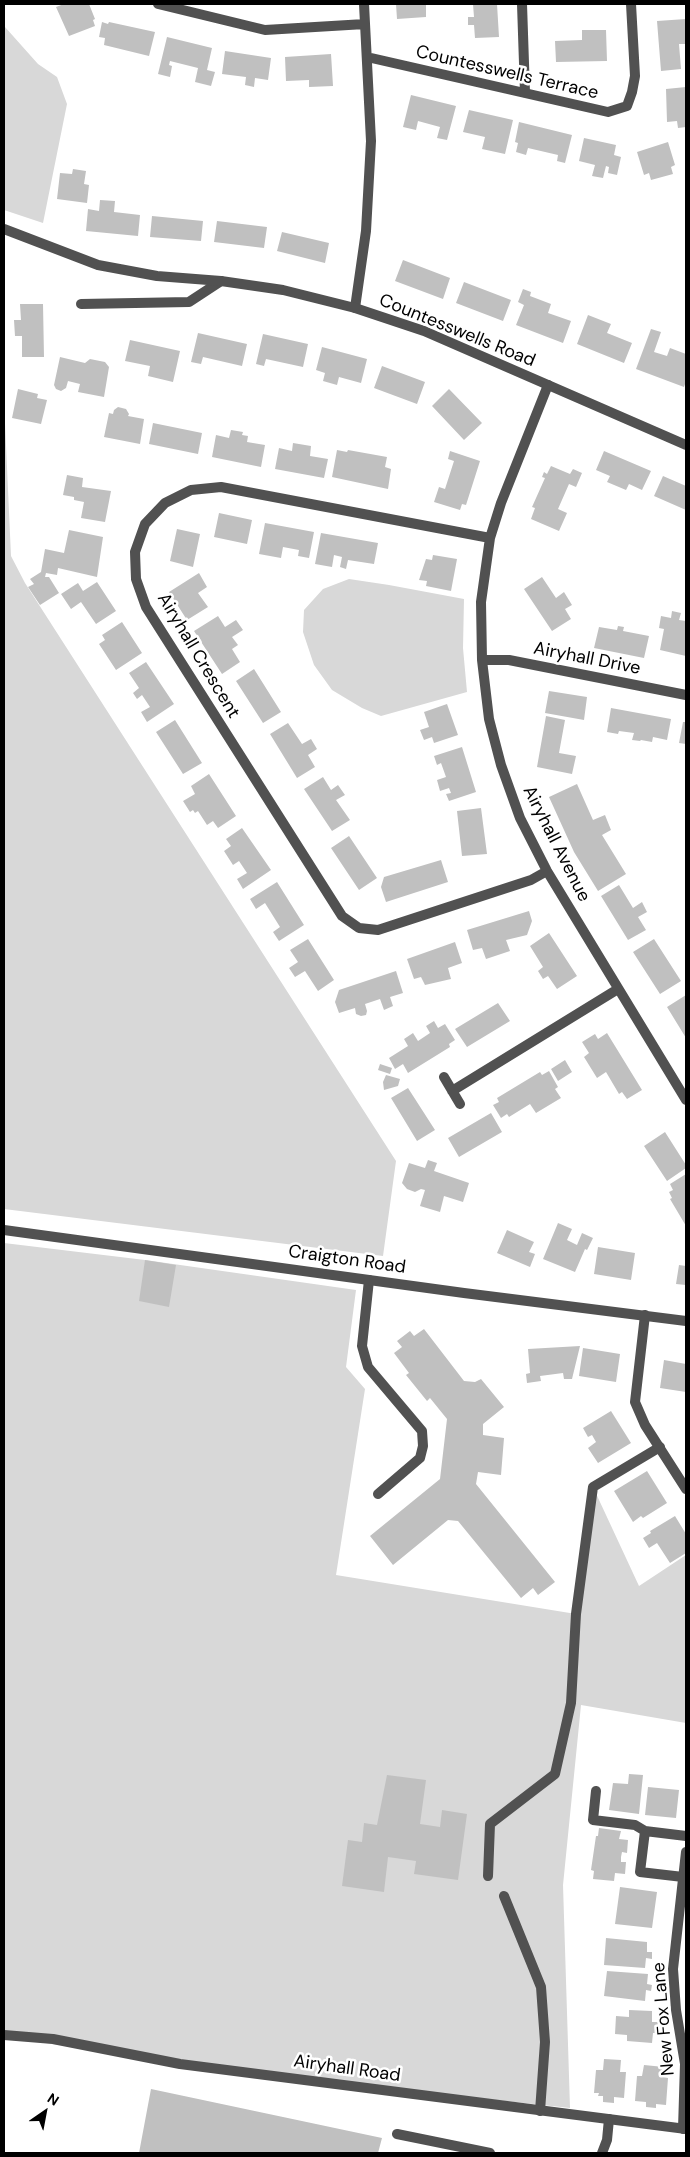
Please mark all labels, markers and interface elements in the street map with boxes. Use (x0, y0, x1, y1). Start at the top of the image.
street label: Countesswells Terrace (414, 41, 600, 105)
street label: Countesswells Road (376, 290, 538, 372)
street label: Airyhall Crescent (152, 589, 244, 723)
street label: Airyhall Drive (532, 638, 642, 680)
street label: Airyhall Avenue (518, 782, 594, 906)
street label: Craigton Road (287, 1241, 407, 1279)
street label: New Fox Lane (648, 1961, 680, 2077)
street label: Airyhall Road (292, 2051, 402, 2087)
north arrow (20, 2087, 70, 2137)
text: N (44, 2089, 62, 2110)

